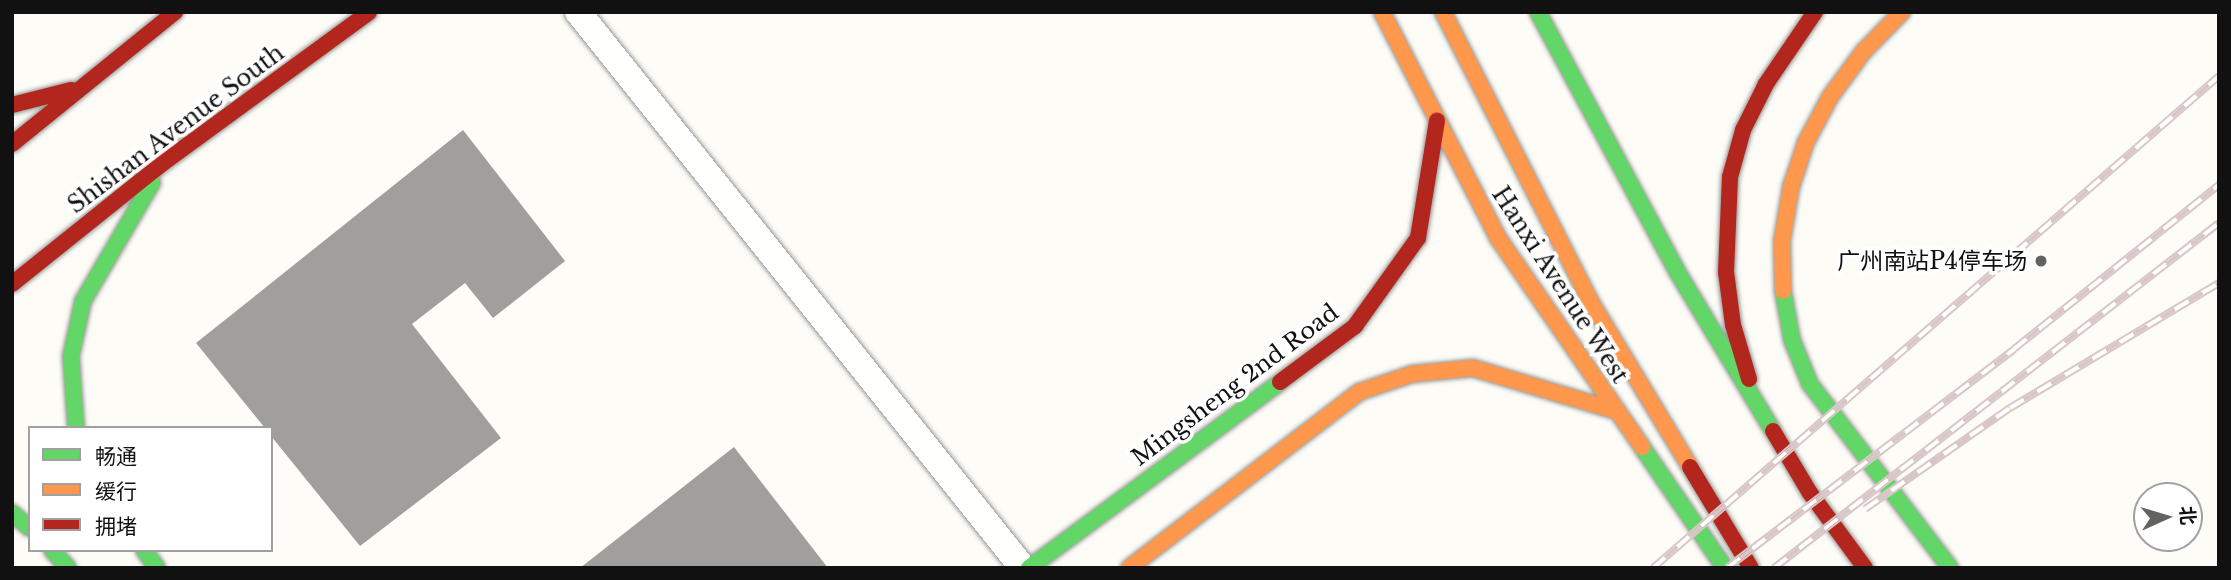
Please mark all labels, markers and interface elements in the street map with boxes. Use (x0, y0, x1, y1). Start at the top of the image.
street label: Shishan Avenue South (62, 39, 290, 219)
street label: Hanxi Avenue West (1486, 181, 1634, 389)
place label: 广州南站P4停车场 (1837, 247, 2027, 275)
marker: 广州南站P4停车场 (2033, 253, 2049, 269)
street label: Mingsheng 2nd Road (1126, 298, 1344, 472)
legend (28, 426, 273, 552)
text: 畅通 (95, 444, 137, 470)
text: 缓行 (95, 479, 137, 505)
north arrow (2133, 482, 2203, 552)
text: 北 (2175, 505, 2200, 526)
text: 拥堵 (95, 514, 137, 540)

